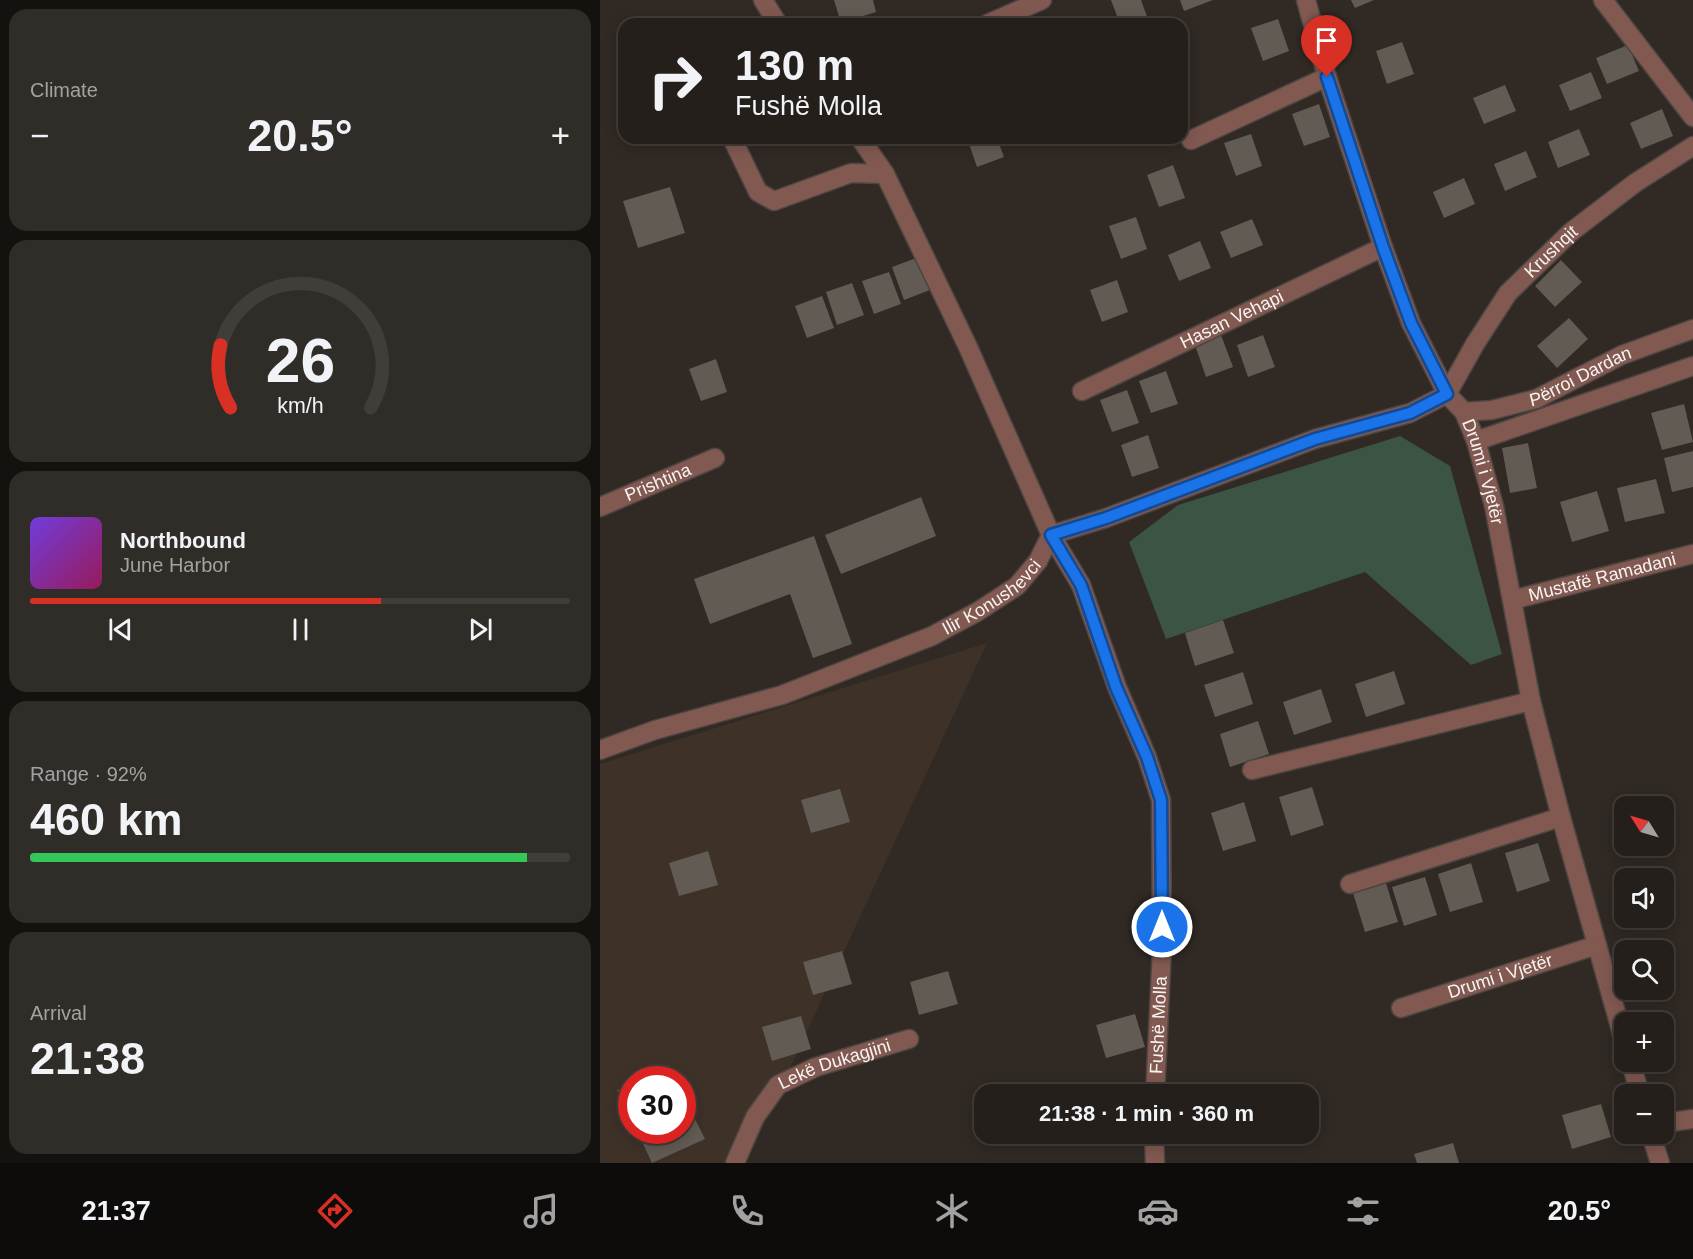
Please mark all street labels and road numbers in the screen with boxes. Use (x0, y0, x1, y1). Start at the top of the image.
street label: Krushqit (1520, 221, 1581, 282)
street label: Hasan Vehapi (1177, 286, 1287, 353)
street label: Përroi Dardan (1527, 343, 1634, 410)
street label: Drumi i Vjetër (1458, 416, 1507, 526)
street label: Prishtina (622, 459, 695, 505)
street label: Mustafë Ramadani (1526, 549, 1678, 605)
street label: Ilir Konushevci (939, 556, 1045, 639)
street label: Drumi i Vjetër (1445, 950, 1555, 1002)
street label: Fushë Molla (1146, 975, 1171, 1075)
street label: Lekë Dukagjini (775, 1035, 893, 1093)

